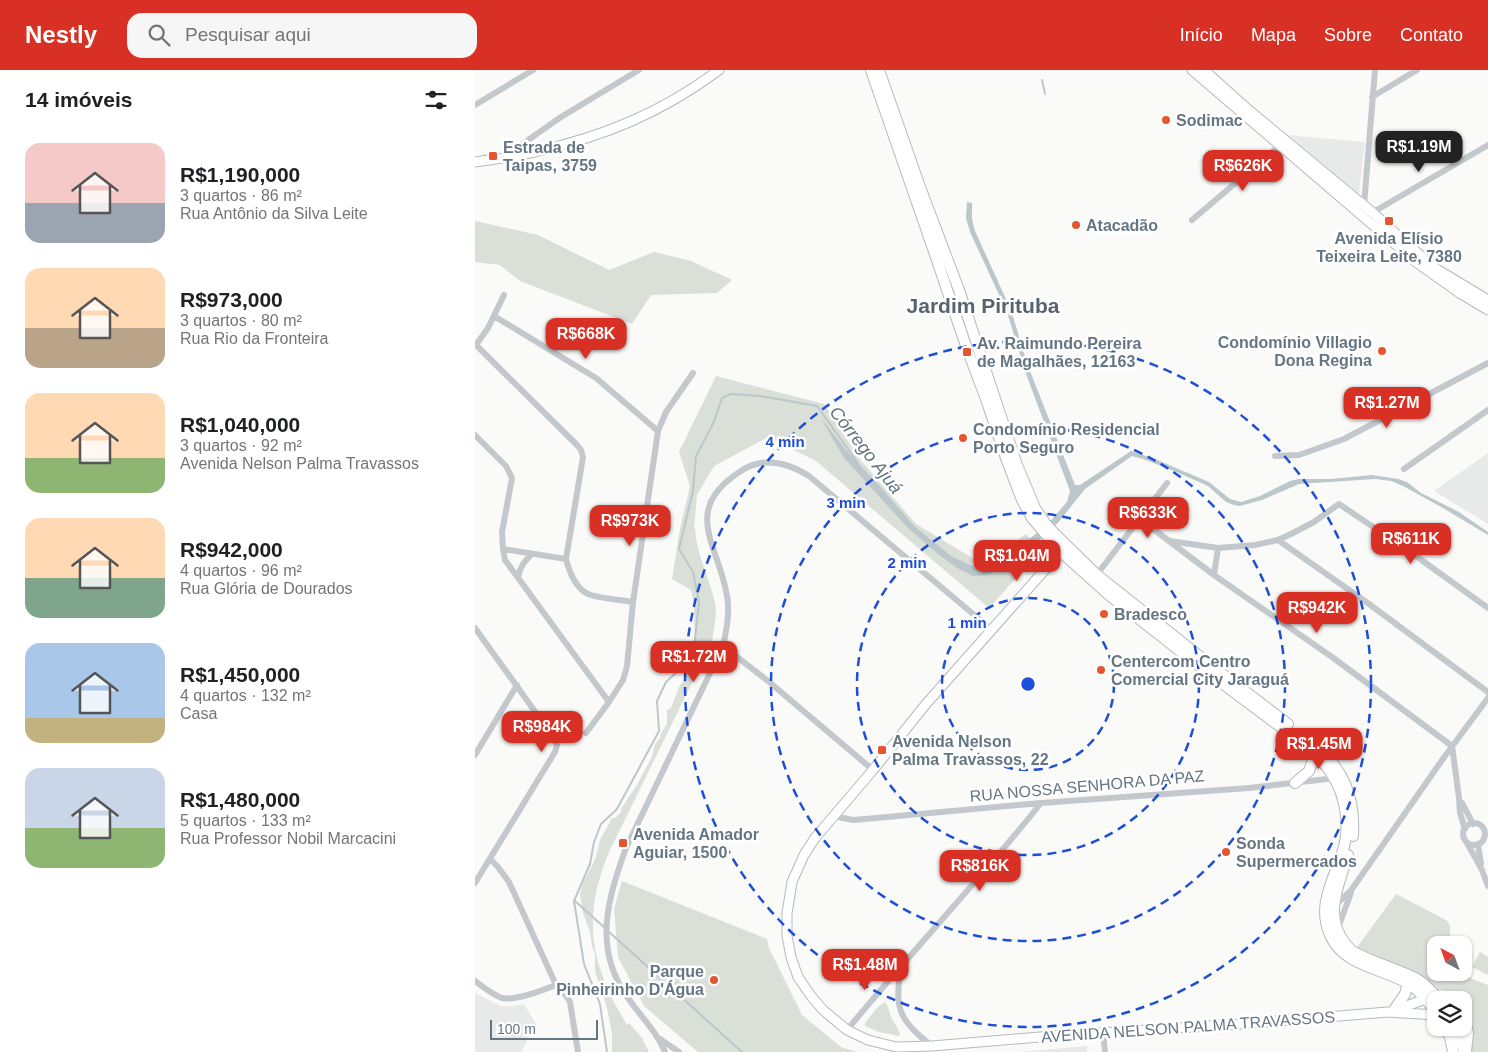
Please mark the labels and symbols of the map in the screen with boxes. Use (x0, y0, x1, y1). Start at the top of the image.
place label: Sodimac (1176, 112, 1243, 129)
marker: Sodimac (1160, 114, 1172, 126)
pin: R$1.19M (1373, 131, 1465, 173)
place label: Estrada de Taipas, 3759 (503, 139, 597, 174)
marker: Estrada de Taipas, 3759 (487, 150, 499, 162)
pin: R$626K (1202, 150, 1284, 192)
marker: Avenida Elísio Teixeira Leite, 7380 (1383, 215, 1395, 227)
place label: Atacadão (1086, 217, 1158, 234)
marker: Atacadão (1070, 219, 1082, 231)
place label: Avenida Elísio Teixeira Leite, 7380 (1316, 230, 1462, 265)
district label: Jardim Pirituba (907, 294, 1060, 317)
pin: R$668K (545, 318, 627, 360)
place label: Condomínio Villagio Dona Regina (1218, 334, 1372, 369)
place label: Av. Raimundo Pereira de Magalhães, 12163 (977, 335, 1142, 370)
marker: Condomínio Villagio Dona Regina (1376, 345, 1388, 357)
marker: Av. Raimundo Pereira de Magalhães, 12163 (961, 346, 973, 358)
pin: R$1.27M (1341, 386, 1433, 429)
water label: Córrego Ajuá (826, 402, 906, 498)
place label: Condomínio Residencial Porto Seguro (973, 421, 1160, 456)
marker: Condomínio Residencial Porto Seguro (957, 432, 969, 444)
text: 4 min (765, 433, 805, 450)
text: 3 min (826, 494, 866, 511)
pin: R$633K (1107, 496, 1189, 539)
pin: R$973K (589, 504, 671, 547)
pin: R$611K (1370, 522, 1452, 565)
pin: R$1.04M (971, 540, 1063, 582)
text: 2 min (887, 554, 927, 571)
pin: R$942K (1276, 592, 1358, 634)
place label: Bradesco (1114, 606, 1187, 623)
marker: Bradesco (1098, 608, 1110, 620)
text: 1 min (947, 614, 987, 631)
pin: R$1.72M (648, 640, 740, 683)
place label: Centercom Centro Comercial City Jaraguá (1111, 653, 1289, 688)
marker: Centercom Centro Comercial City Jaraguá (1095, 664, 1107, 676)
centre of rings (1019, 675, 1037, 693)
pin: R$984K (501, 710, 583, 753)
pin: R$1.45M (1273, 728, 1365, 770)
place label: Avenida Nelson Palma Travassos, 22 (892, 733, 1049, 768)
marker: Avenida Nelson Palma Travassos, 22 (876, 744, 888, 756)
street label: RUA NOSSA SENHORA DA PAZ (969, 767, 1205, 805)
place label: Avenida Amador Aguiar, 1500 (633, 826, 759, 861)
place label: Sonda Supermercados (1236, 835, 1357, 870)
marker: Avenida Amador Aguiar, 1500 (617, 837, 629, 849)
marker: Sonda Supermercados (1220, 846, 1232, 858)
pin: R$816K (939, 850, 1021, 892)
north arrow (1427, 936, 1473, 981)
pin: R$1.48M (819, 948, 911, 991)
place label: Parque Pinheirinho D'Água (556, 963, 704, 998)
marker: Parque Pinheirinho D'Água (708, 974, 720, 986)
street label: AVENIDA NELSON PALMA TRAVASSOS (1040, 1008, 1336, 1046)
scale bar (490, 1017, 597, 1040)

